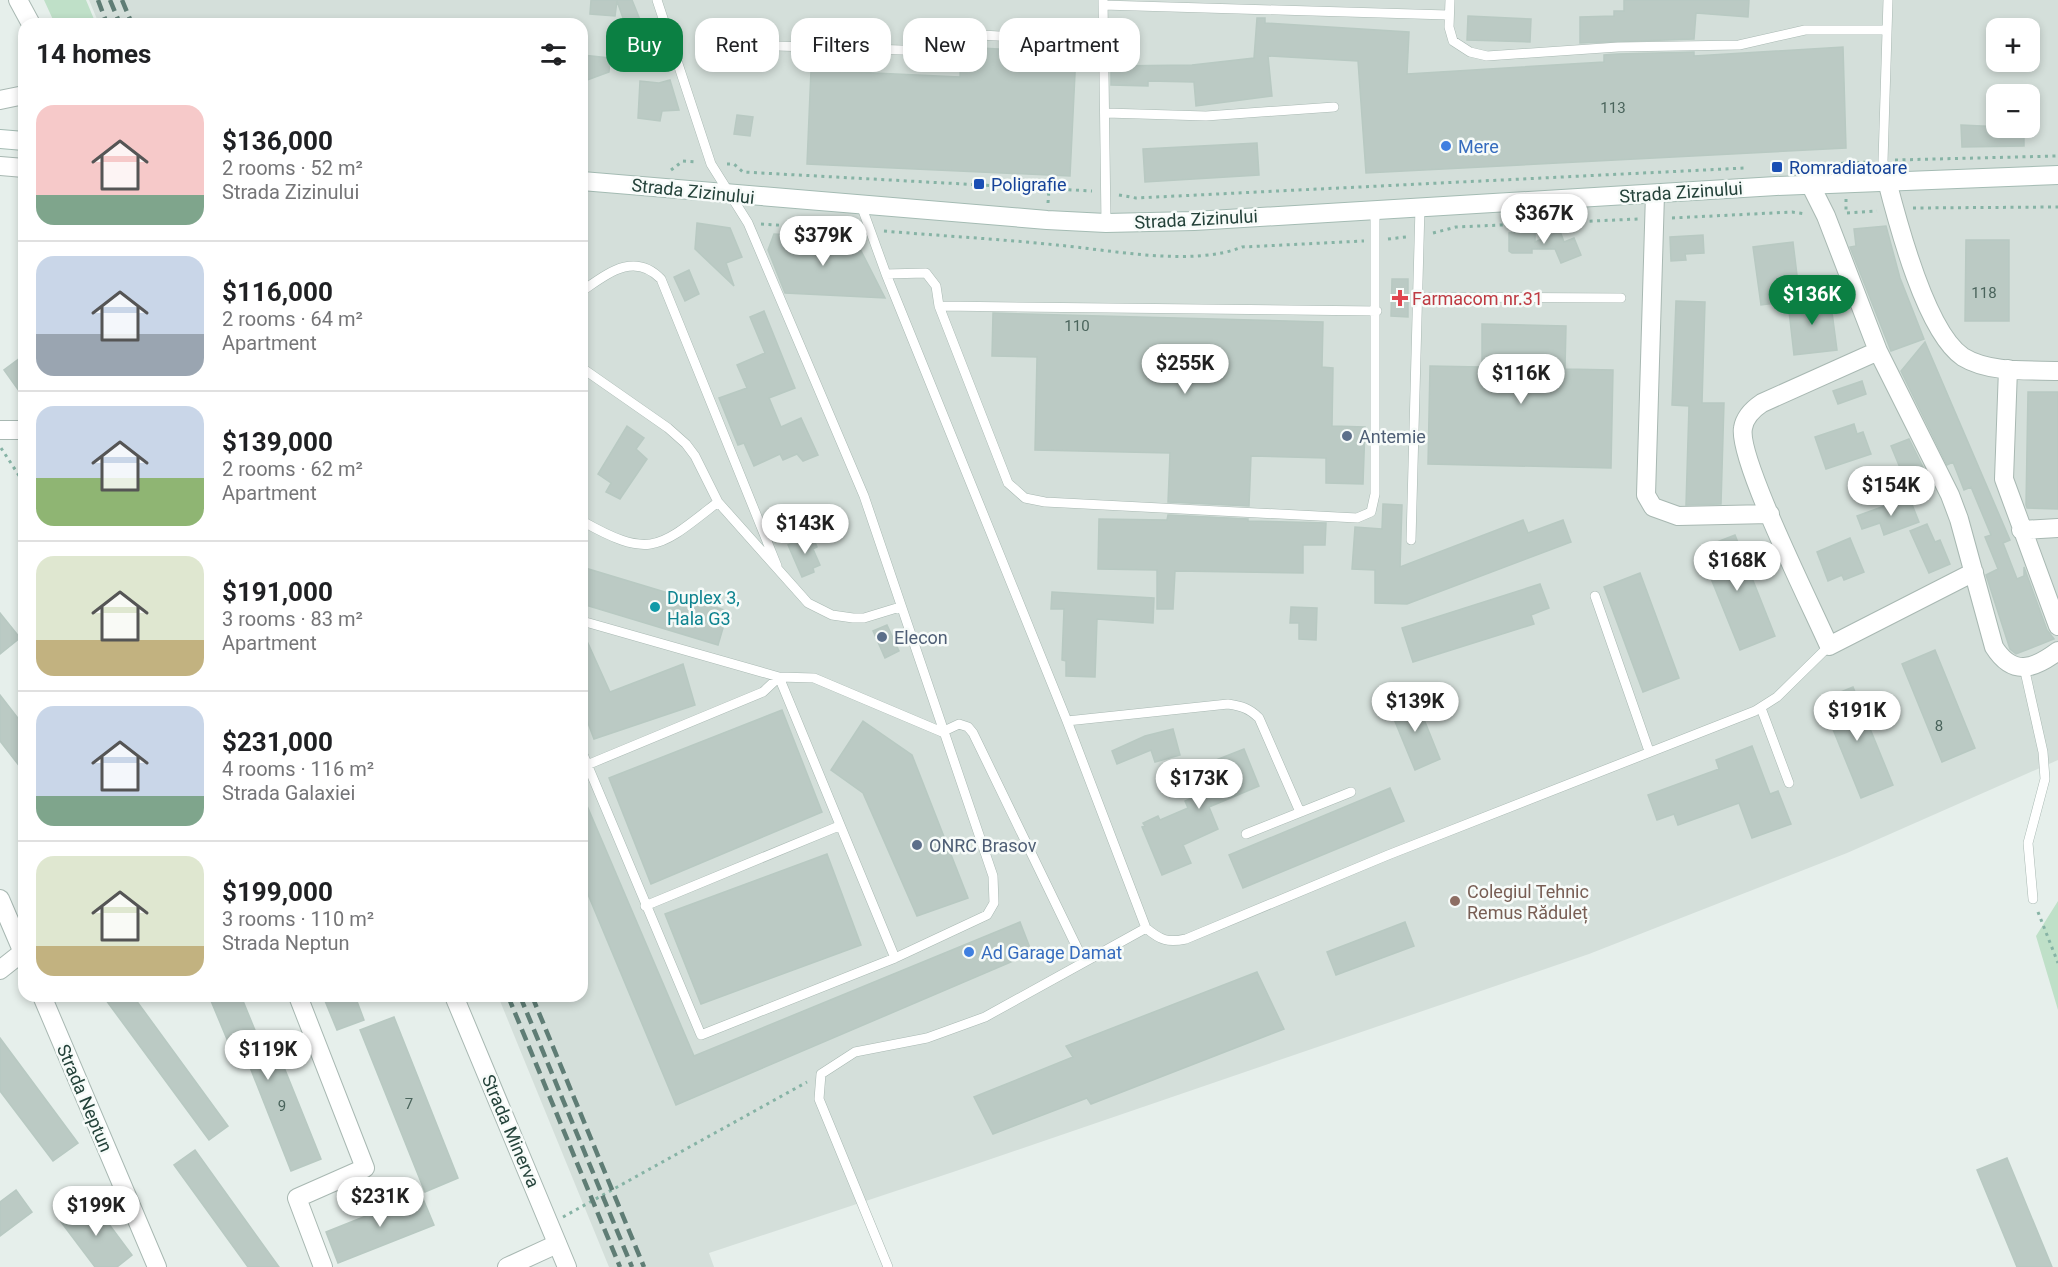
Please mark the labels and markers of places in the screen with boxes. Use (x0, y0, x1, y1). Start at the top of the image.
place label: Mere (1458, 136, 1499, 157)
marker: Mere (1439, 139, 1453, 153)
place label: Romradiatoare (1789, 157, 1907, 178)
marker: Romradiatoare (1770, 160, 1784, 174)
place label: Poligrafie (991, 174, 1066, 195)
marker: Poligrafie (972, 177, 986, 191)
pin: $367K (1502, 194, 1586, 245)
pin: $379K (781, 216, 865, 267)
pin: $136K (1770, 275, 1854, 326)
place label: Farmacom nr.31 (1412, 288, 1543, 309)
marker: Farmacom nr.31 (1393, 291, 1407, 305)
pin: $255K (1143, 344, 1227, 395)
pin: $116K (1479, 354, 1563, 405)
place label: Antemie (1359, 426, 1426, 447)
marker: Antemie (1340, 429, 1354, 443)
pin: $154K (1849, 466, 1933, 517)
pin: $143K (763, 504, 847, 555)
pin: $168K (1695, 541, 1779, 592)
place label: Duplex 3, Hala G3 (667, 587, 740, 629)
marker: Duplex 3, Hala G3 (648, 600, 662, 614)
place label: Elecon (894, 627, 948, 648)
marker: Elecon (875, 630, 889, 644)
pin: $139K (1373, 682, 1457, 733)
pin: $191K (1815, 691, 1899, 742)
pin: $173K (1157, 759, 1241, 810)
place label: ONRC Brasov (929, 835, 1037, 856)
marker: ONRC Brasov (910, 838, 924, 852)
place label: Colegiul Tehnic Remus Răduleț (1467, 881, 1589, 924)
marker: Colegiul Tehnic Remus Răduleț (1448, 894, 1462, 908)
place label: Ad Garage Damat (981, 942, 1122, 963)
marker: Ad Garage Damat (962, 945, 976, 959)
pin: $119K (226, 1030, 310, 1081)
pin: $231K (338, 1177, 422, 1228)
pin: $199K (54, 1186, 138, 1237)

